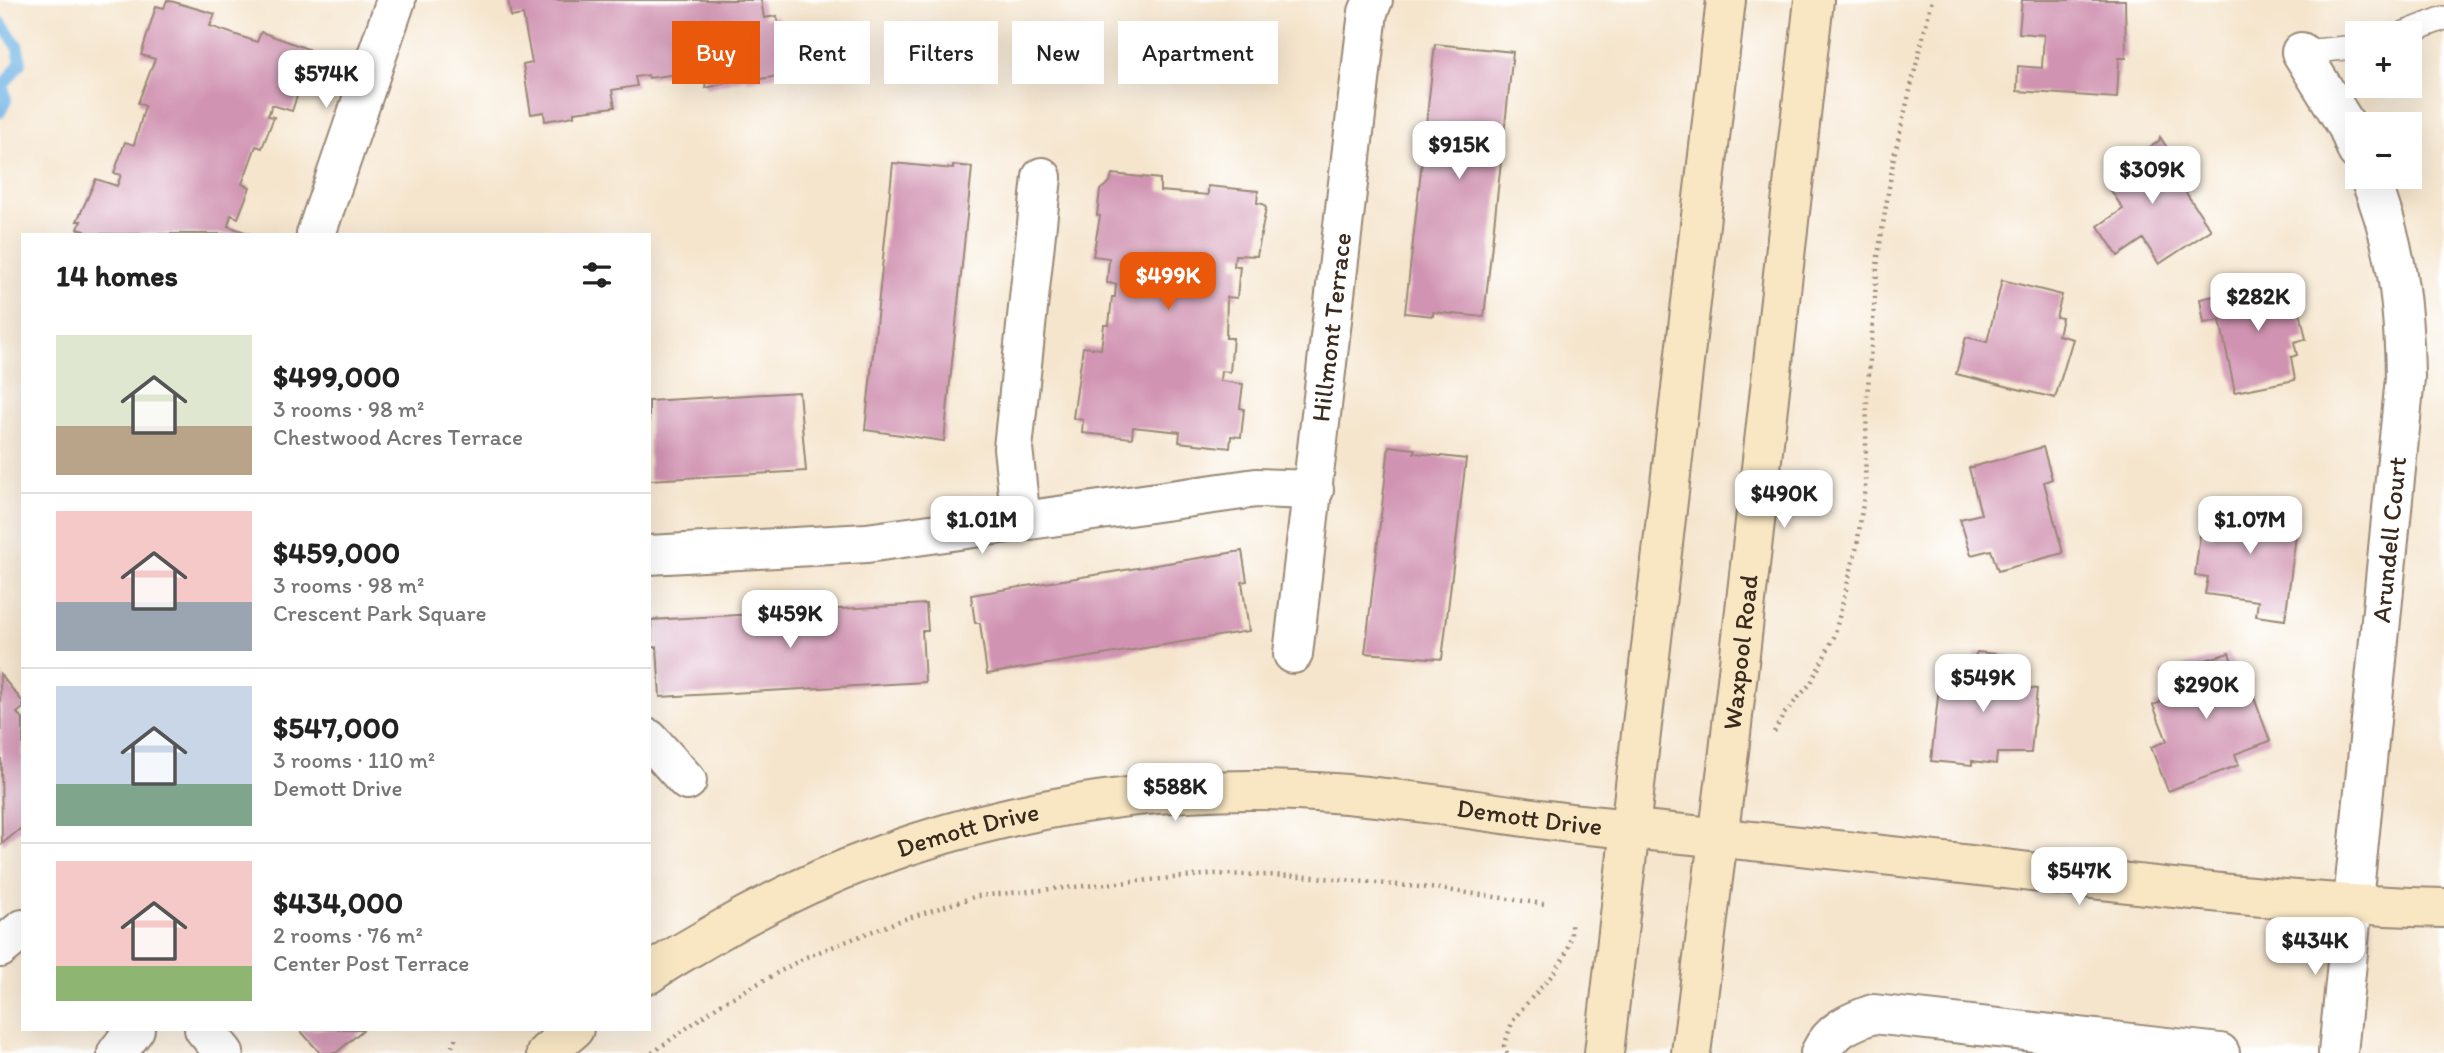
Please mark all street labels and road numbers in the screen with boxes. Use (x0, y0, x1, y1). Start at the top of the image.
street label: Hillmont Terrace (1304, 231, 1358, 424)
street label: Arundell Court (2365, 455, 2413, 624)
street label: Waxpool Road (1716, 572, 1765, 731)
street label: Demott Drive (1455, 791, 1604, 842)
street label: Demott Drive (892, 795, 1042, 864)

